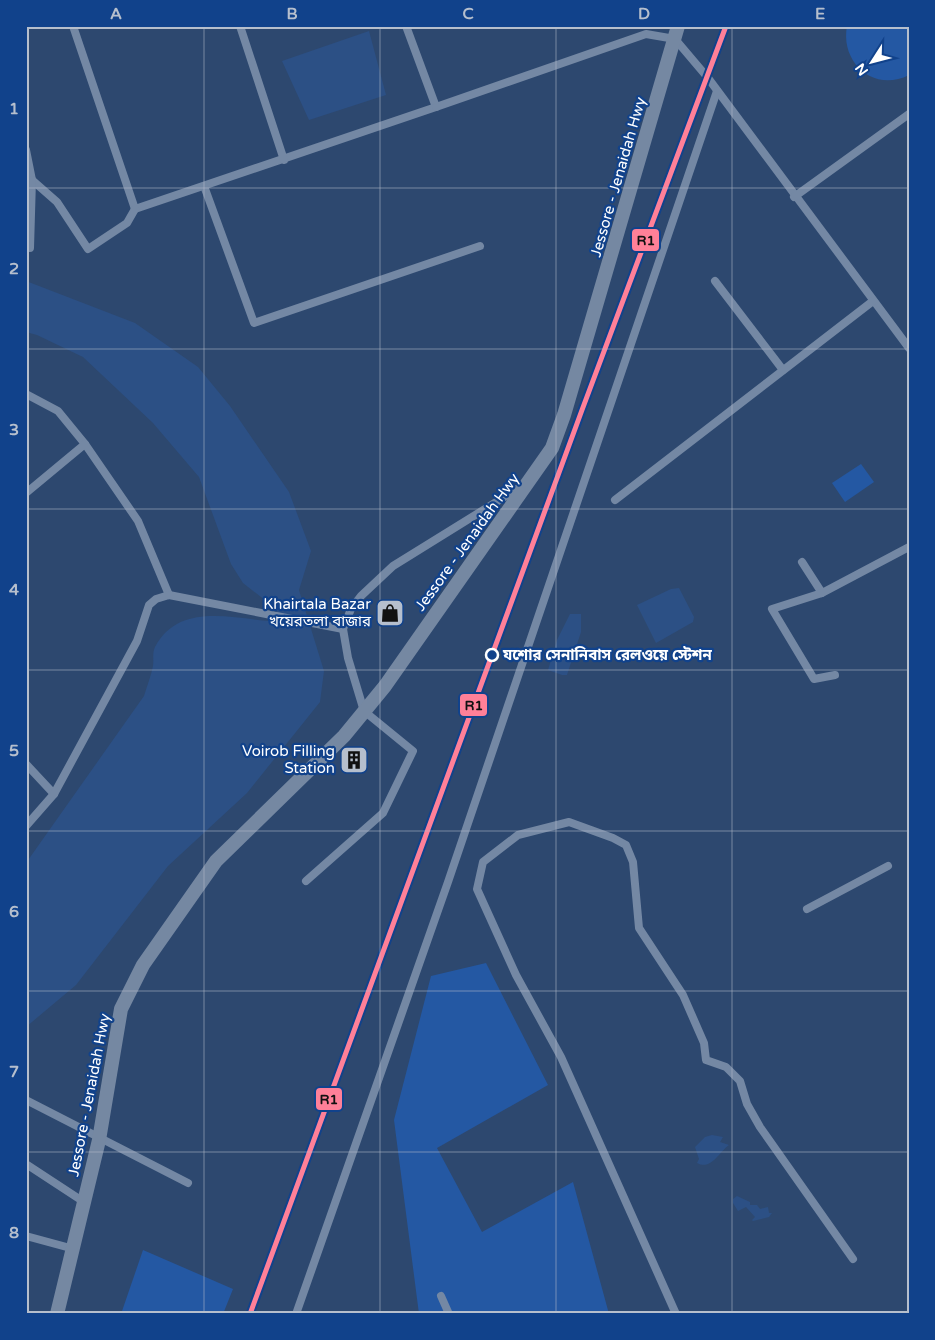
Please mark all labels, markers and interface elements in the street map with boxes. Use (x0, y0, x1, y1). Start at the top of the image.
text: A (110, 4, 122, 24)
text: B (286, 4, 298, 24)
text: C (462, 4, 474, 24)
text: D (638, 4, 650, 24)
text: E (815, 4, 825, 24)
north arrow (848, 38, 898, 88)
text: N (852, 60, 872, 79)
street label: Jessore - Jenaidah Hwy (587, 95, 649, 259)
text: 1 (9, 99, 19, 119)
line badge: R1 (631, 228, 660, 252)
text: R1 (637, 232, 655, 249)
text: 2 (9, 259, 19, 279)
text: 3 (9, 420, 19, 440)
street label: Jessore - Jenaidah Hwy (411, 470, 523, 614)
text: 4 (9, 580, 19, 600)
place label: Khairtala Bazar খয়েরতলা বাজার (263, 595, 372, 630)
shop icon: Khairtala Bazar খয়েরতলা বাজার (375, 598, 405, 628)
place label: যশোর সেনানিবাস রেলওয়ে স্টেশন (502, 646, 712, 664)
marker: যশোর সেনানিবাস রেলওয়ে স্টেশন (485, 648, 499, 662)
line badge: R1 (459, 693, 488, 717)
text: R1 (465, 697, 483, 714)
text: 5 (9, 741, 19, 761)
place label: Voirob Filling Station (242, 742, 335, 777)
building icon: Voirob Filling Station (339, 745, 369, 775)
text: 6 (9, 902, 19, 922)
street label: Jessore - Jenaidah Hwy (64, 1012, 114, 1178)
text: 7 (9, 1062, 19, 1082)
line badge: R1 (315, 1087, 343, 1111)
text: R1 (320, 1091, 338, 1108)
text: 8 (9, 1223, 19, 1243)

